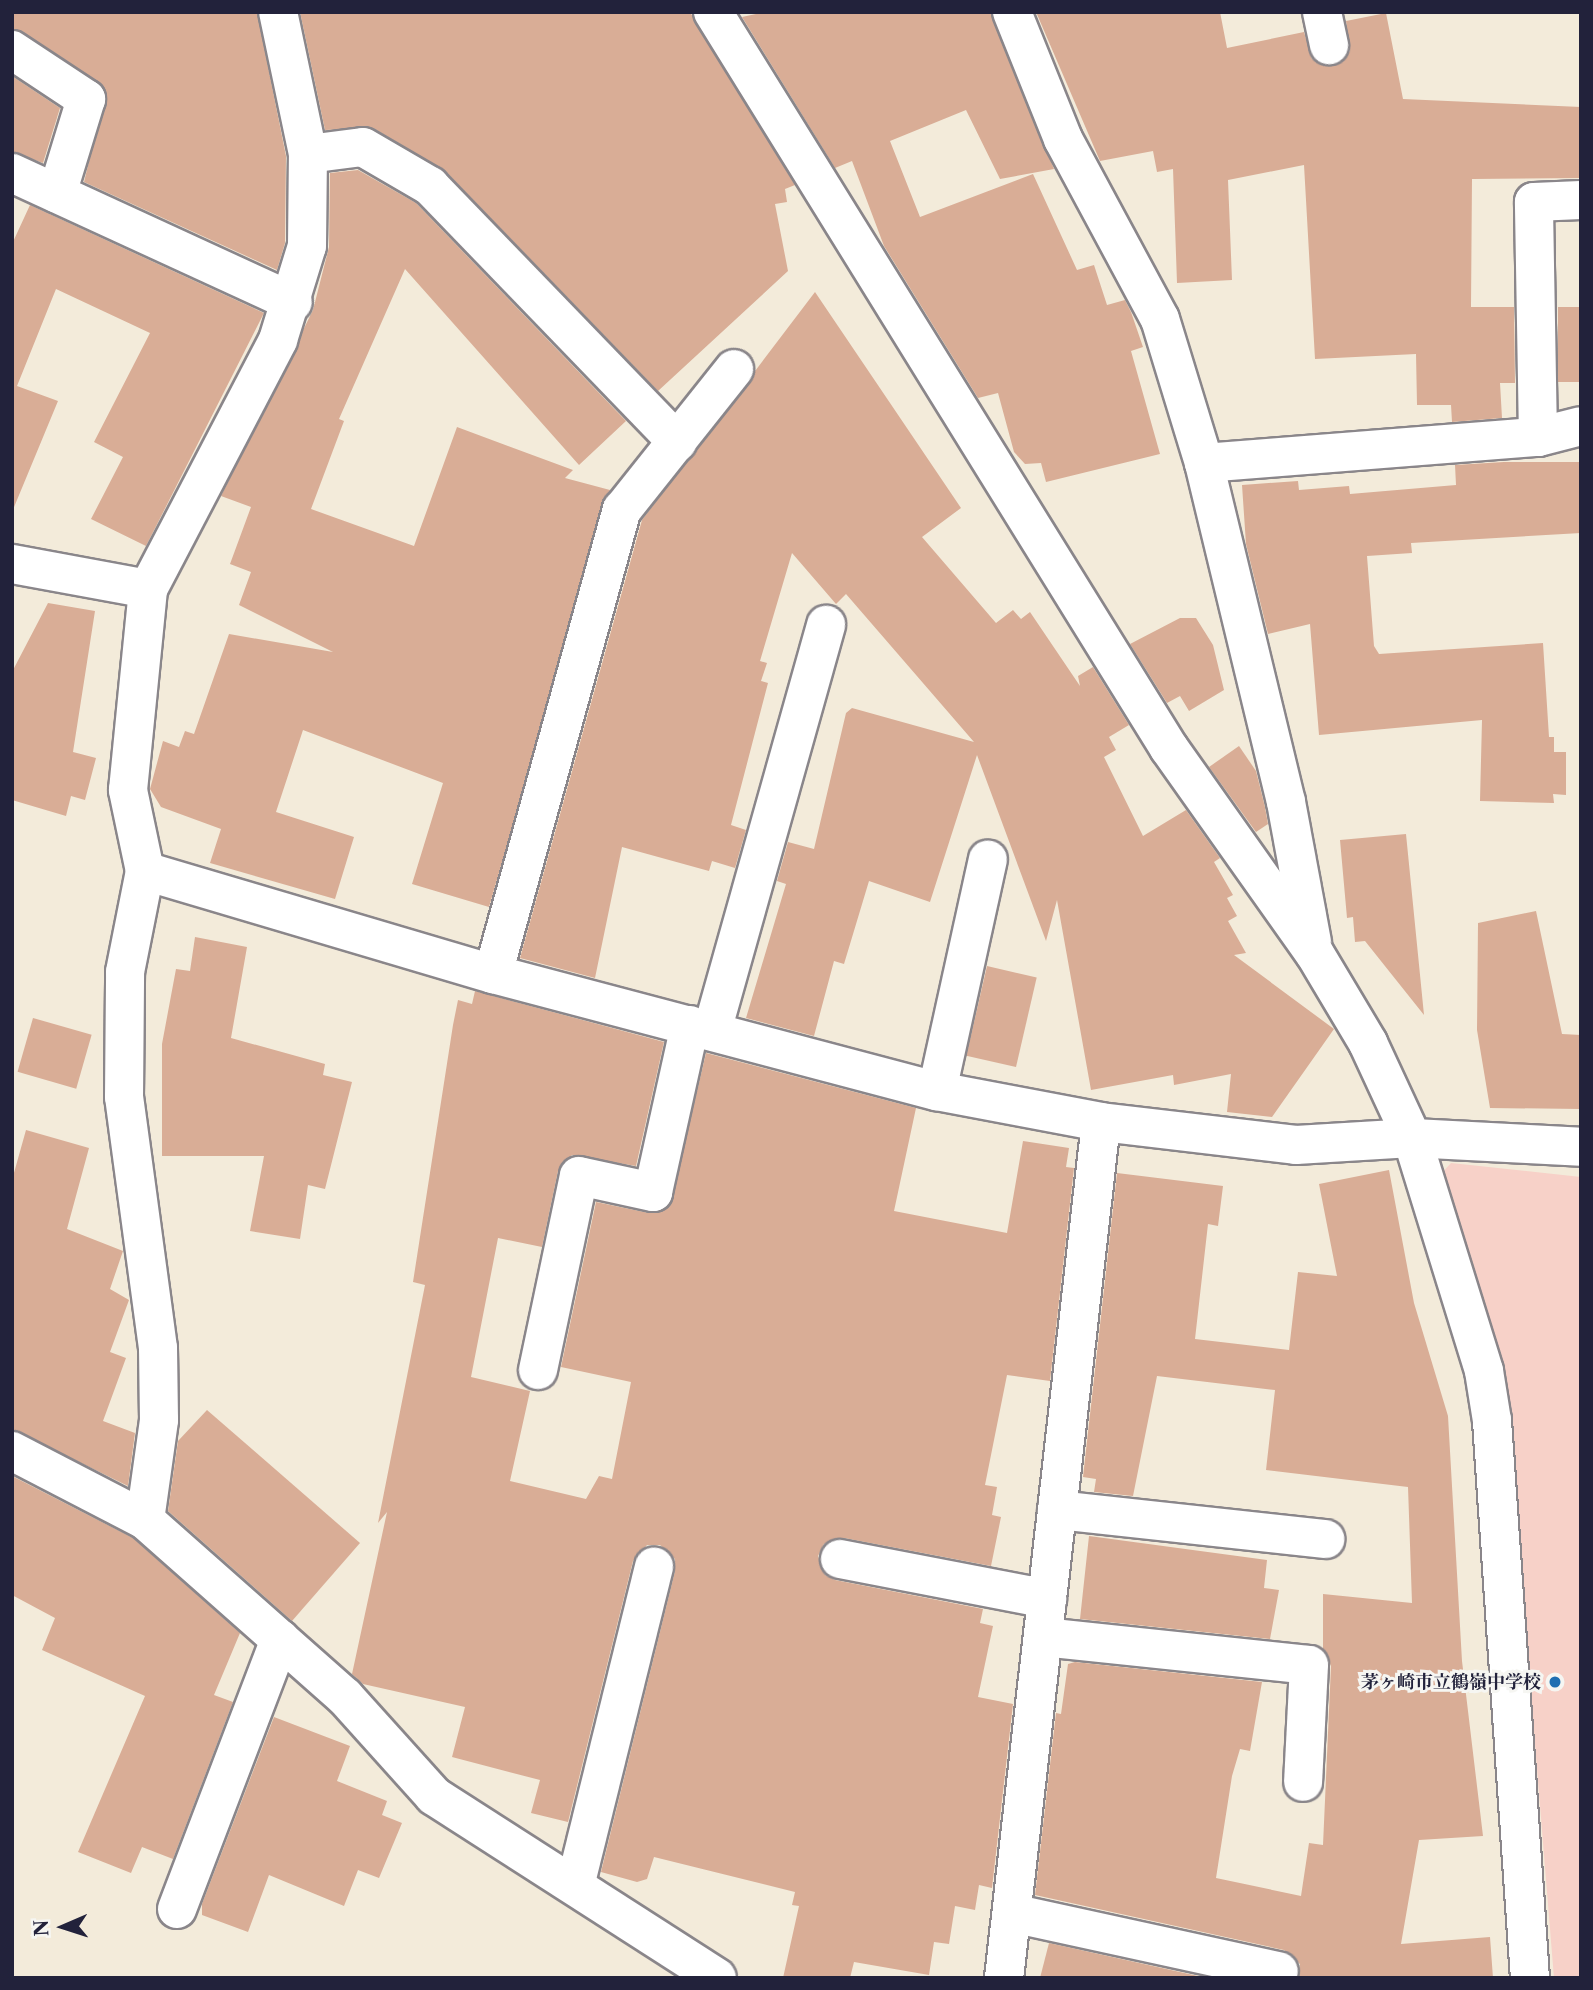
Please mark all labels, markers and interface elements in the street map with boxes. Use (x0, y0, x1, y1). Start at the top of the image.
place label: 茅ヶ崎市立鶴嶺中学校 (1361, 1671, 1541, 1693)
marker: 茅ヶ崎市立鶴嶺中学校 (1547, 1674, 1563, 1690)
north arrow (28, 1892, 98, 1962)
text: N (30, 1919, 53, 1937)

